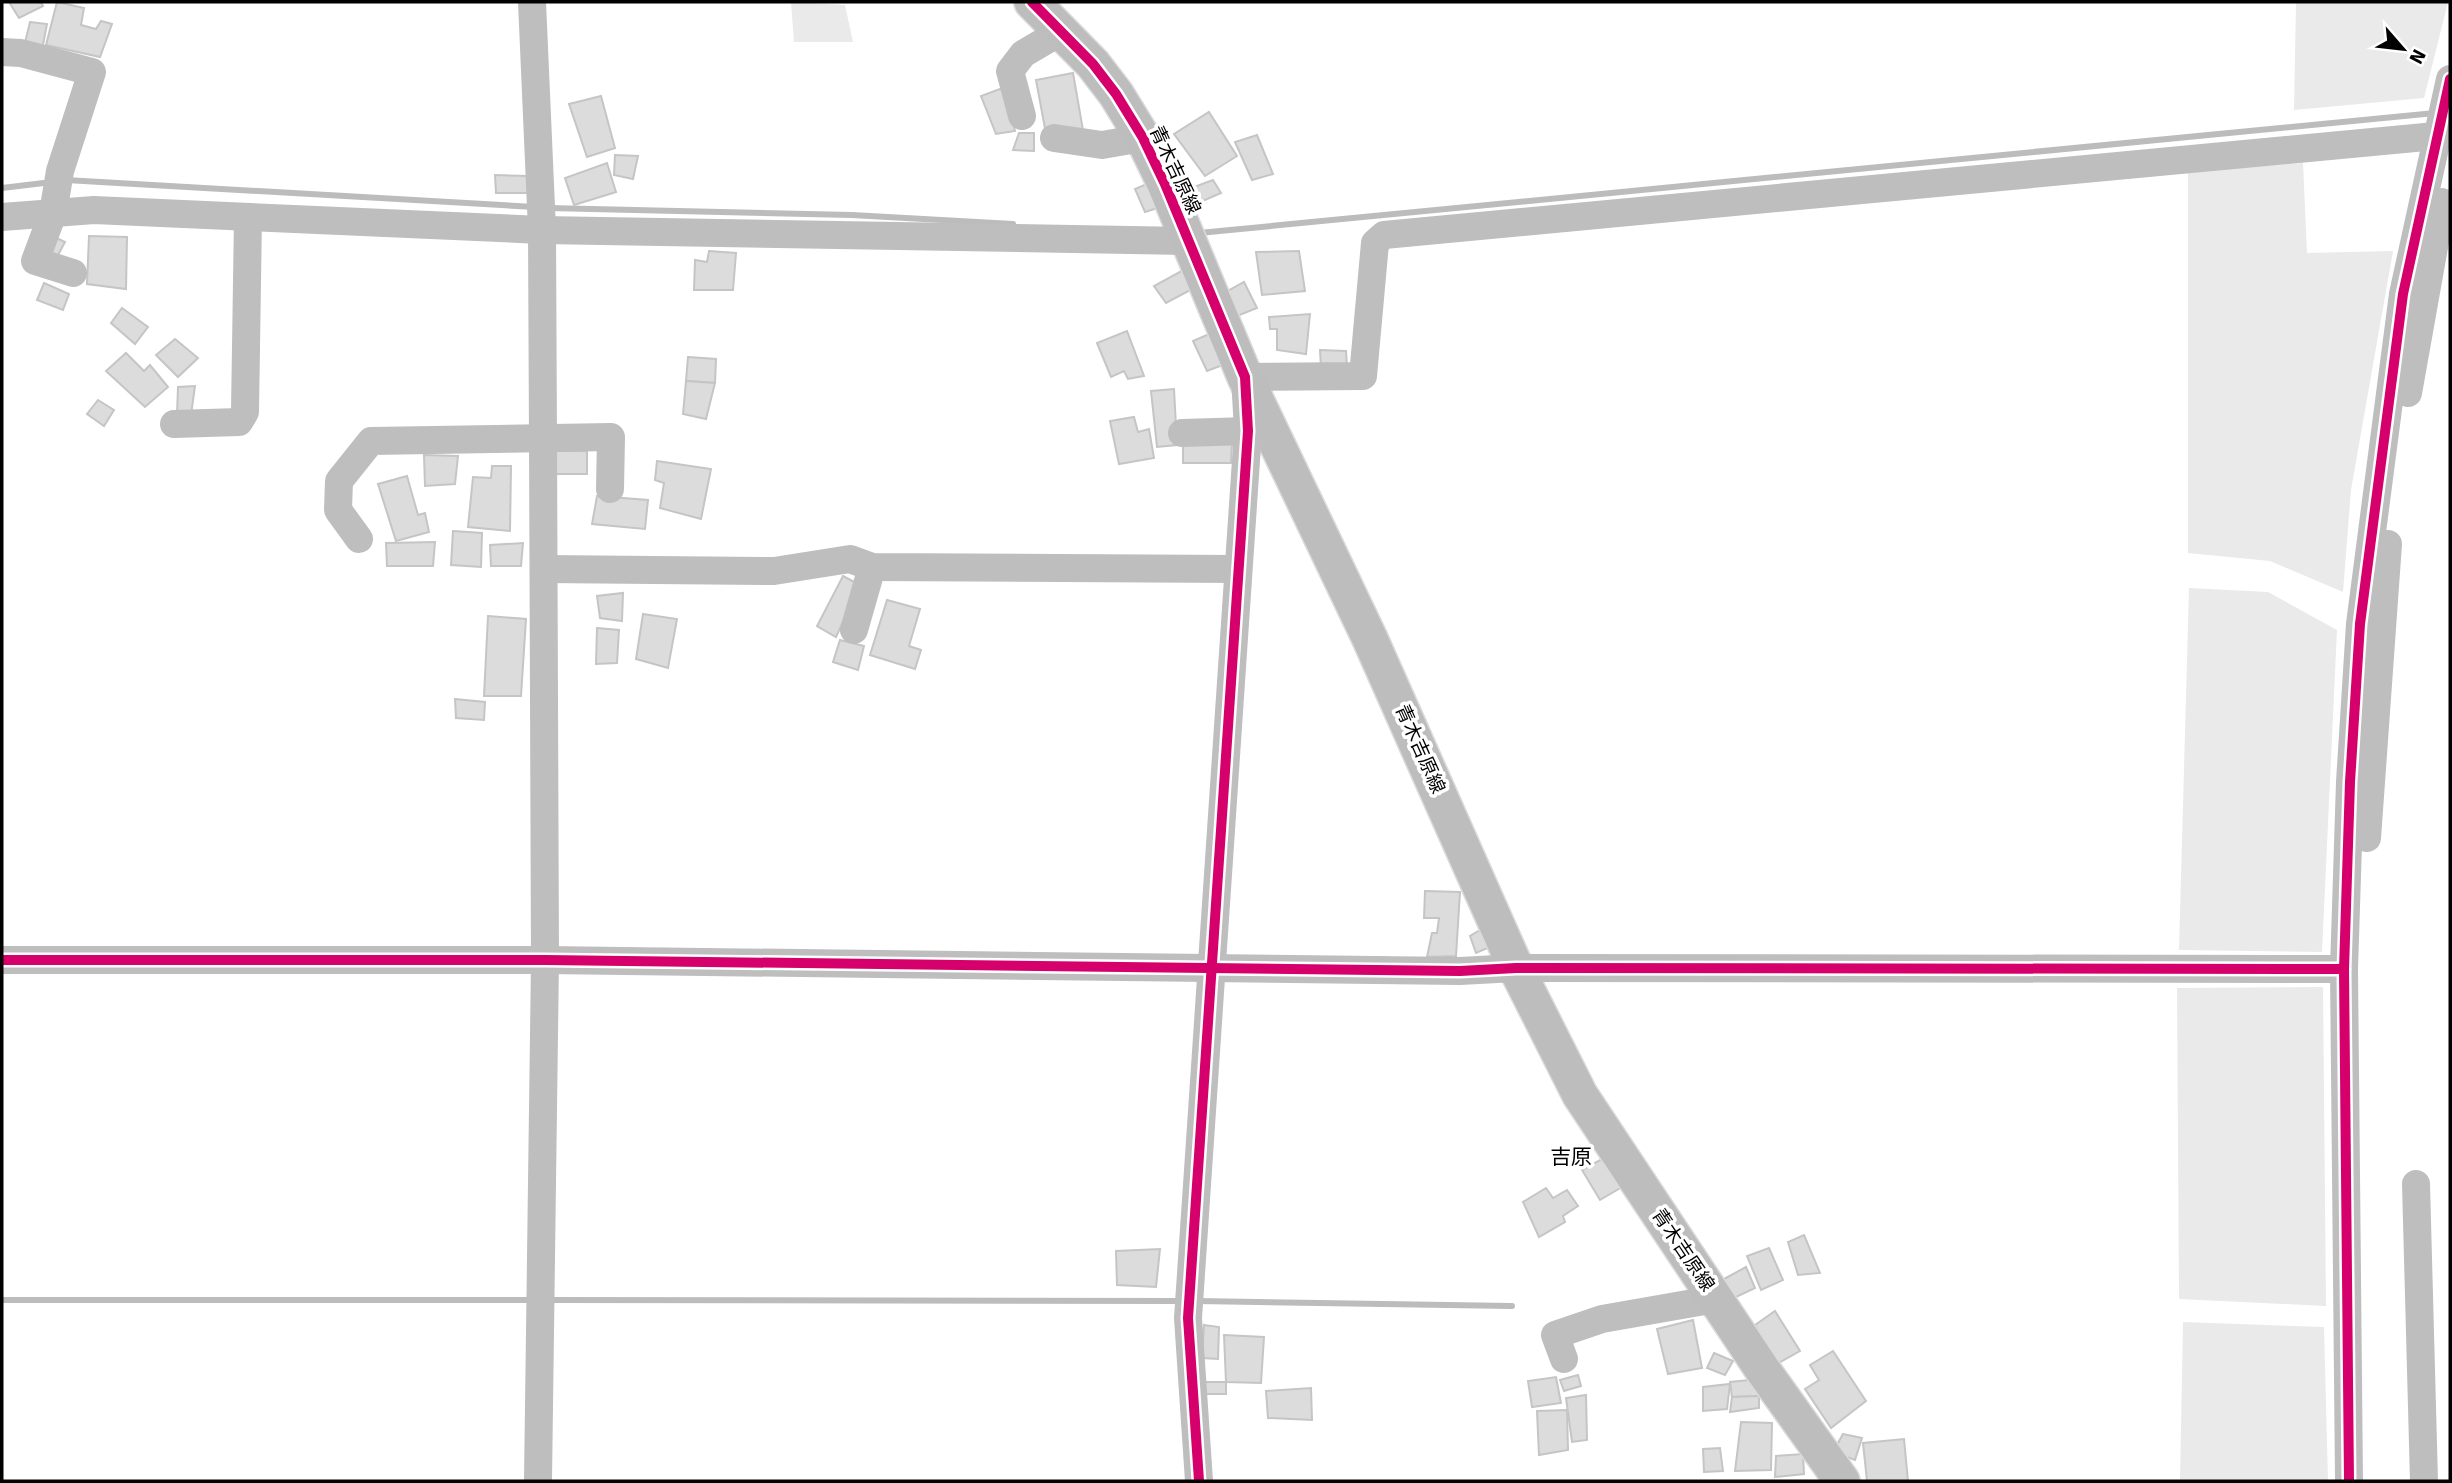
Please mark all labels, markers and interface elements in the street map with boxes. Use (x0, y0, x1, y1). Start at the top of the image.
north arrow (2368, 14, 2438, 84)
text: N (2403, 45, 2431, 68)
street label: 青木吉原線 (1144, 122, 1206, 218)
street label: 青木吉原線 (1390, 701, 1450, 797)
district label: 吉原 (1550, 1144, 1592, 1170)
street label: 青木吉原線 (1646, 1204, 1720, 1296)

